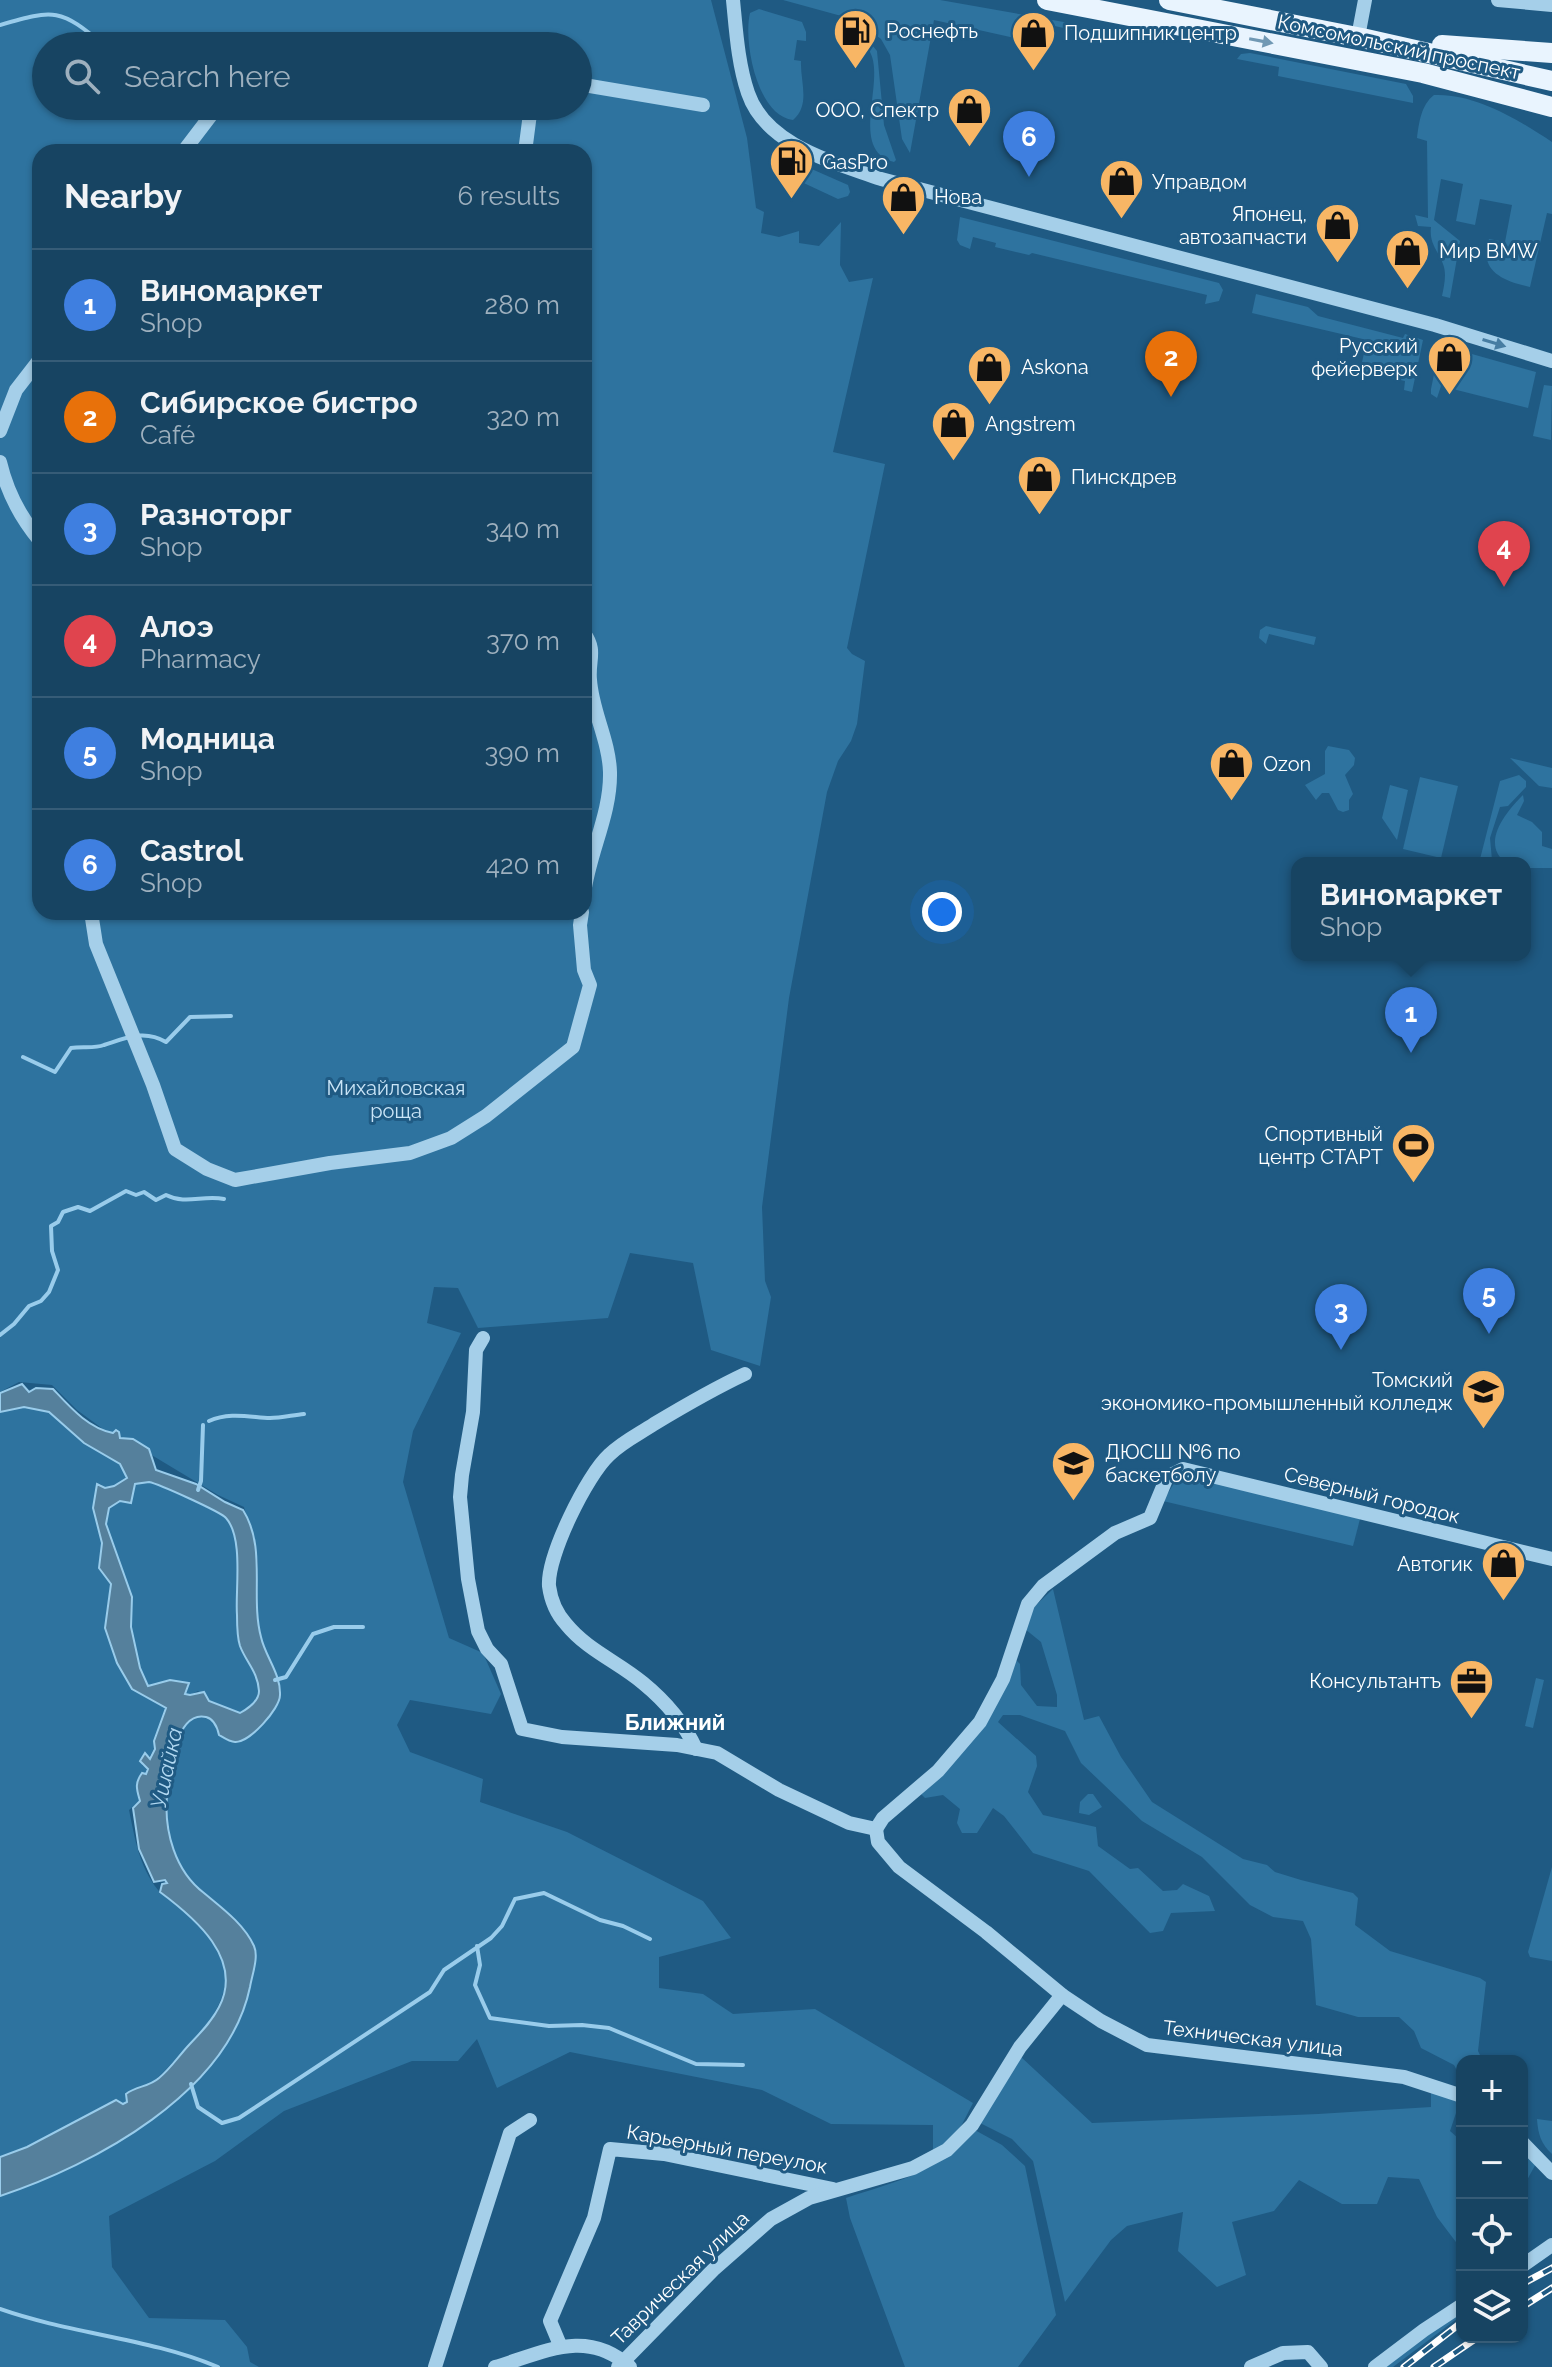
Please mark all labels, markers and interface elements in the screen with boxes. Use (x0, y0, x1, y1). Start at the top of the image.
fuel station icon: Роснефть (831, 7, 879, 70)
shop icon: Подшипник центр (1009, 9, 1057, 72)
street label: Комсомольский проспект (1275, 10, 1523, 85)
place label: Роснефть (886, 19, 978, 43)
place label: Подшипник центр (1064, 21, 1237, 45)
search box (32, 32, 592, 120)
one-way arrow (1249, 36, 1274, 48)
icon: search (60, 54, 104, 98)
text: Search here (124, 59, 291, 94)
shop icon: ООО, Спектр (946, 86, 994, 149)
place label: ООО, Спектр (816, 98, 939, 122)
pin: 6 (1003, 111, 1055, 177)
fuel station icon: GasPro (767, 138, 815, 201)
place label: GasPro (822, 150, 888, 174)
shop icon: Управдом (1097, 158, 1145, 221)
place label: Управдом (1152, 170, 1247, 194)
shop icon: Нова (879, 173, 927, 236)
text: Nearby (64, 176, 182, 216)
text: 6 results (457, 181, 560, 211)
place label: Нова (934, 185, 982, 209)
shop icon: Японец, автозапчасти (1314, 201, 1362, 264)
place label: Японец, автозапчасти (1179, 202, 1307, 249)
shop icon: Мир BMW (1384, 227, 1432, 290)
place label: Мир BMW (1439, 239, 1538, 263)
text: Виномаркет (140, 273, 322, 308)
text: 1 (84, 290, 96, 320)
text: 280 m (485, 290, 560, 320)
text: Shop (140, 308, 202, 338)
pin: 2 (1145, 331, 1197, 397)
shop icon: Русский фейерверк (1425, 333, 1473, 396)
place label: Русский фейерверк (1311, 334, 1418, 381)
one-way arrow (1482, 337, 1506, 350)
shop icon: Askona (966, 343, 1014, 406)
place label: Askona (1021, 355, 1089, 379)
text: Сибирское бистро (140, 385, 418, 420)
shop icon: Angstrem (930, 400, 978, 463)
text: 2 (83, 402, 97, 432)
text: 320 m (486, 402, 560, 432)
place label: Angstrem (985, 412, 1076, 436)
text: Café (140, 420, 195, 450)
shop icon: Пинскдрев (1016, 453, 1064, 516)
place label: Пинскдрев (1071, 465, 1177, 489)
text: Разноторг (140, 497, 292, 532)
text: 3 (83, 514, 97, 544)
text: 340 m (485, 514, 560, 544)
pin: 4 (1478, 521, 1530, 587)
text: Shop (140, 532, 202, 562)
text: Алоэ (140, 609, 213, 644)
text: 4 (83, 626, 97, 656)
text: 370 m (486, 626, 560, 656)
text: Pharmacy (140, 644, 261, 674)
text: Модница (140, 721, 275, 756)
text: 5 (83, 738, 97, 768)
text: 390 m (484, 738, 560, 768)
shop icon: Ozon (1208, 740, 1256, 803)
place label: Ozon (1263, 752, 1311, 776)
text: Shop (140, 756, 202, 786)
text: Castrol (140, 833, 243, 868)
text: 6 (82, 850, 98, 880)
text: 420 m (486, 850, 560, 880)
popup (1291, 857, 1531, 961)
text: Shop (140, 868, 202, 898)
text: Виномаркет (1320, 877, 1502, 912)
your location (922, 892, 962, 932)
text: Shop (1320, 912, 1382, 942)
pin: 1 (1385, 987, 1437, 1053)
park label: Михайловская роща (327, 1076, 465, 1123)
place label: Спортивный центр СТАРТ (1258, 1122, 1383, 1169)
sports icon: Спортивный центр СТАРТ (1390, 1122, 1438, 1185)
pin: 5 (1463, 1268, 1515, 1334)
pin: 3 (1315, 1284, 1367, 1350)
place label: Томский экономико-промышленный колледж (1101, 1368, 1453, 1415)
school or university icon: Томский экономико-промышленный колледж (1460, 1368, 1508, 1431)
school or university icon: ДЮСШ №6 по баскетболу (1050, 1440, 1098, 1503)
place label: ДЮСШ №6 по баскетболу (1105, 1440, 1241, 1487)
street label: Северный городок (1281, 1462, 1463, 1528)
shop icon: Автогик (1480, 1540, 1528, 1603)
place label: Автогик (1397, 1552, 1473, 1576)
office icon: Консультантъ (1448, 1657, 1496, 1720)
place label: Консультантъ (1309, 1669, 1441, 1693)
district label: Ближний (625, 1709, 725, 1735)
water label: Ушайка (145, 1725, 187, 1811)
street label: Техническая улица (1162, 2015, 1344, 2061)
map controls (1456, 2055, 1528, 2343)
button: + (1456, 2055, 1528, 2127)
street label: Карьерный переулок (625, 2120, 829, 2178)
button: − (1456, 2127, 1528, 2199)
button: locate (1456, 2199, 1528, 2271)
street label: Таврическая улица (606, 2206, 754, 2350)
button: layers (1456, 2271, 1528, 2343)

